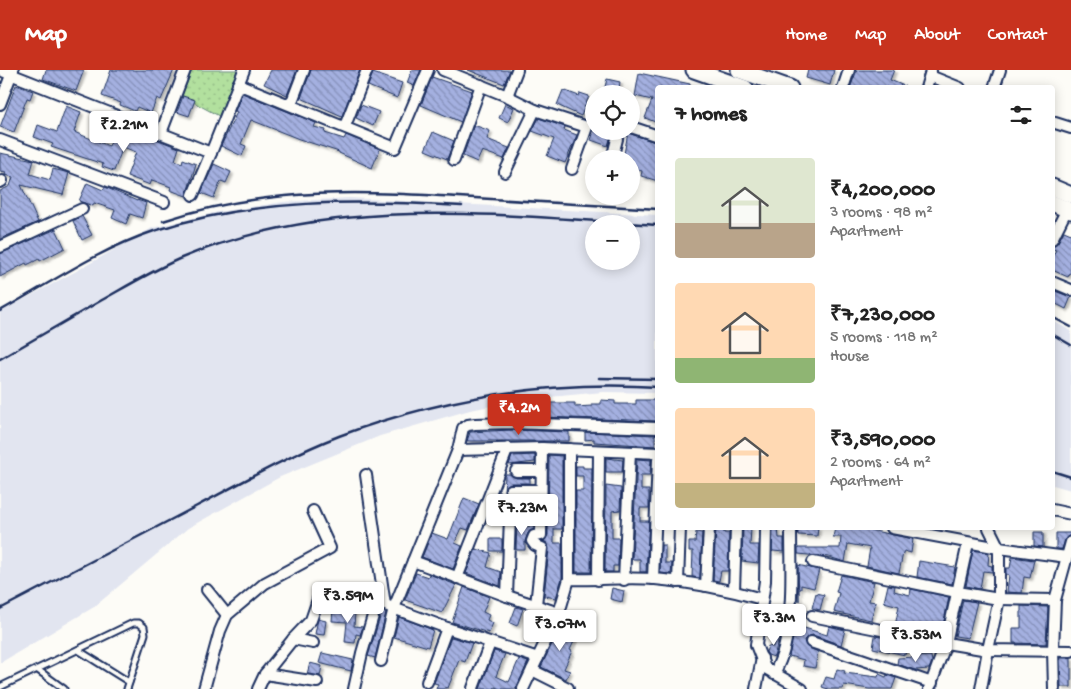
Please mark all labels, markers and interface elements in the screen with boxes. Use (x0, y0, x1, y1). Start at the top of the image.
text: Map (25, 21, 67, 50)
text: Home (785, 25, 827, 46)
text: Map (855, 25, 886, 46)
text: About (914, 25, 960, 46)
text: Contact (988, 25, 1046, 46)
map controls (585, 85, 640, 270)
button: locate (585, 85, 640, 140)
icon: filters (1007, 101, 1035, 129)
text: 7 homes (675, 103, 747, 128)
pin: ₹2.21M (83, 111, 165, 153)
text: ₹2.21M (100, 117, 148, 136)
button: + (585, 150, 640, 205)
icon: home (715, 178, 775, 238)
text: ₹4,200,000 (830, 179, 935, 204)
text: 3 rooms · 98 m² (830, 204, 932, 223)
button: − (585, 215, 640, 270)
text: Apartment (830, 223, 902, 242)
icon: home (715, 303, 775, 363)
text: ₹7,230,000 (830, 304, 935, 329)
text: 5 rooms · 118 m² (830, 329, 938, 348)
text: House (830, 348, 869, 367)
pin: ₹4.2M (484, 394, 554, 436)
text: ₹4.2M (499, 400, 539, 419)
icon: home (715, 428, 775, 488)
text: ₹3,590,000 (830, 429, 935, 454)
text: 2 rooms · 64 m² (830, 454, 931, 473)
text: Apartment (830, 473, 902, 492)
pin: ₹7.23M (481, 494, 563, 536)
text: ₹7.23M (497, 500, 547, 519)
pin: ₹3.59M (307, 582, 389, 624)
text: ₹3.59M (323, 588, 373, 607)
pin: ₹3.3M (739, 604, 809, 646)
pin: ₹3.07M (519, 610, 601, 652)
text: ₹3.3M (753, 610, 795, 629)
text: ₹3.07M (535, 616, 586, 635)
pin: ₹3.53M (875, 620, 957, 663)
text: ₹3.53M (891, 627, 941, 646)

